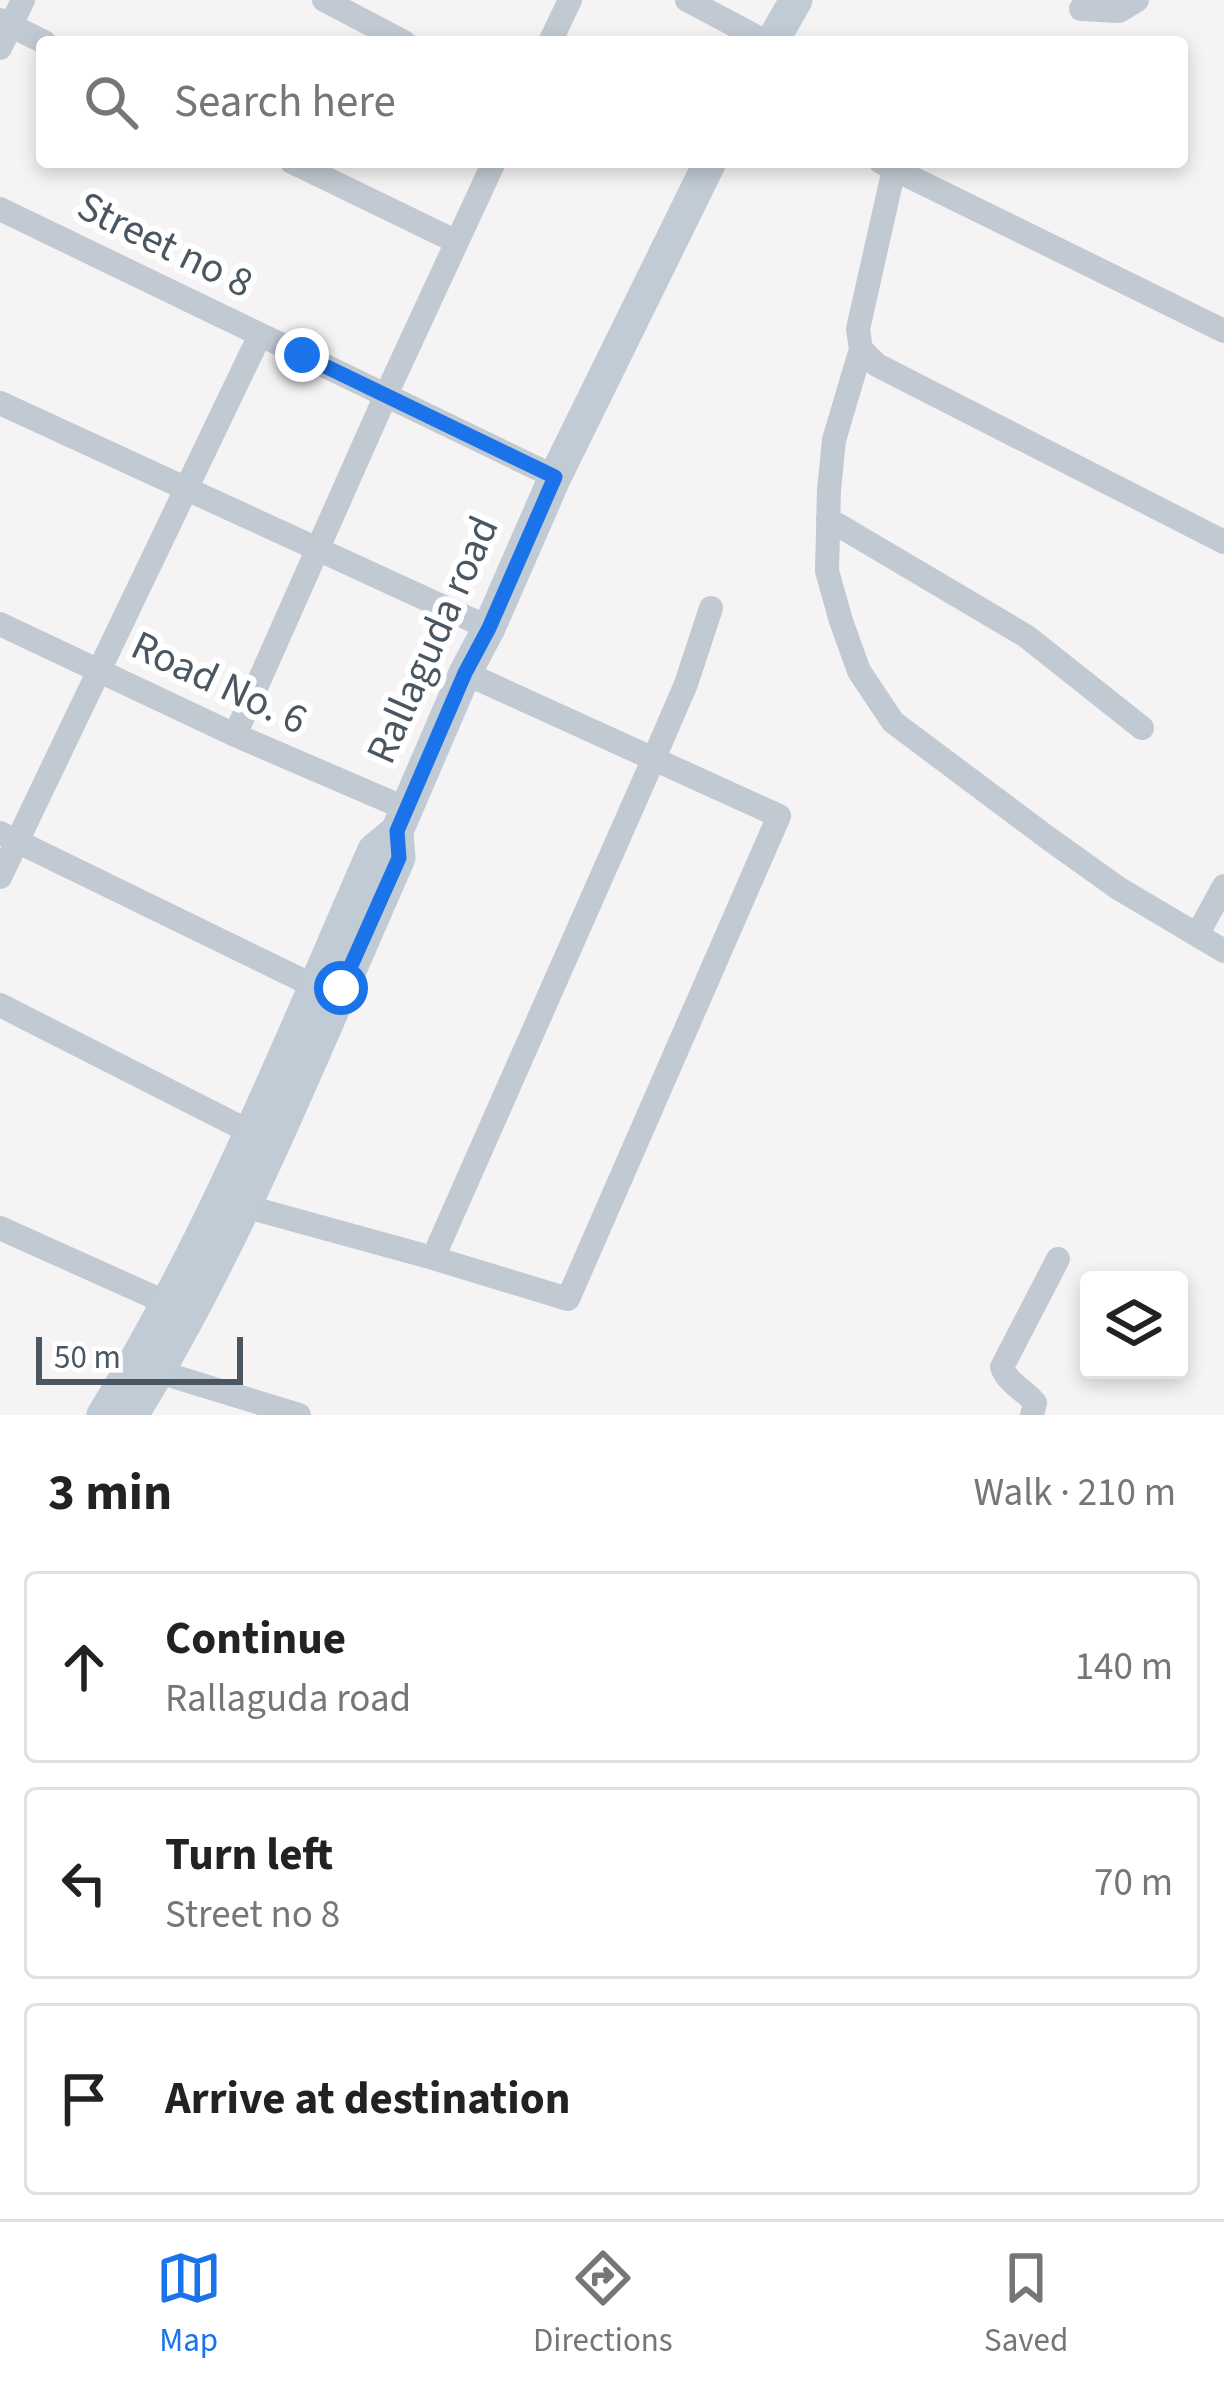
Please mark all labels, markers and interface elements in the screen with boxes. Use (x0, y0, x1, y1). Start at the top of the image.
search box (36, 36, 1188, 168)
icon: search (78, 69, 144, 135)
text: Search here (174, 70, 396, 134)
street label: Street no 8 (67, 177, 263, 313)
route end (275, 328, 329, 382)
street label: Rallaguda road (352, 507, 514, 773)
street label: Road No. 6 (121, 616, 317, 750)
route start (314, 961, 368, 1015)
map controls (1080, 1271, 1188, 1379)
button: layers (1080, 1271, 1188, 1379)
scale bar (36, 1331, 243, 1384)
text: 50 m (54, 1334, 121, 1381)
text: 3 min (48, 1457, 172, 1529)
text: Walk · 210 m (973, 1465, 1176, 1521)
text: Continue (165, 1607, 346, 1671)
icon: ahead (51, 1634, 117, 1700)
text: 140 m (1075, 1639, 1173, 1695)
text: Rallaguda road (165, 1671, 411, 1727)
text: Turn left (165, 1823, 333, 1887)
icon: left (51, 1850, 117, 1916)
text: 70 m (1094, 1855, 1173, 1911)
text: Street no 8 (165, 1887, 340, 1943)
icon: arrive (51, 2066, 117, 2132)
text: Arrive at destination (165, 2067, 570, 2131)
tab: Map (156, 2245, 222, 2364)
tab: Directions (533, 2245, 673, 2364)
tab: Saved (984, 2245, 1068, 2364)

